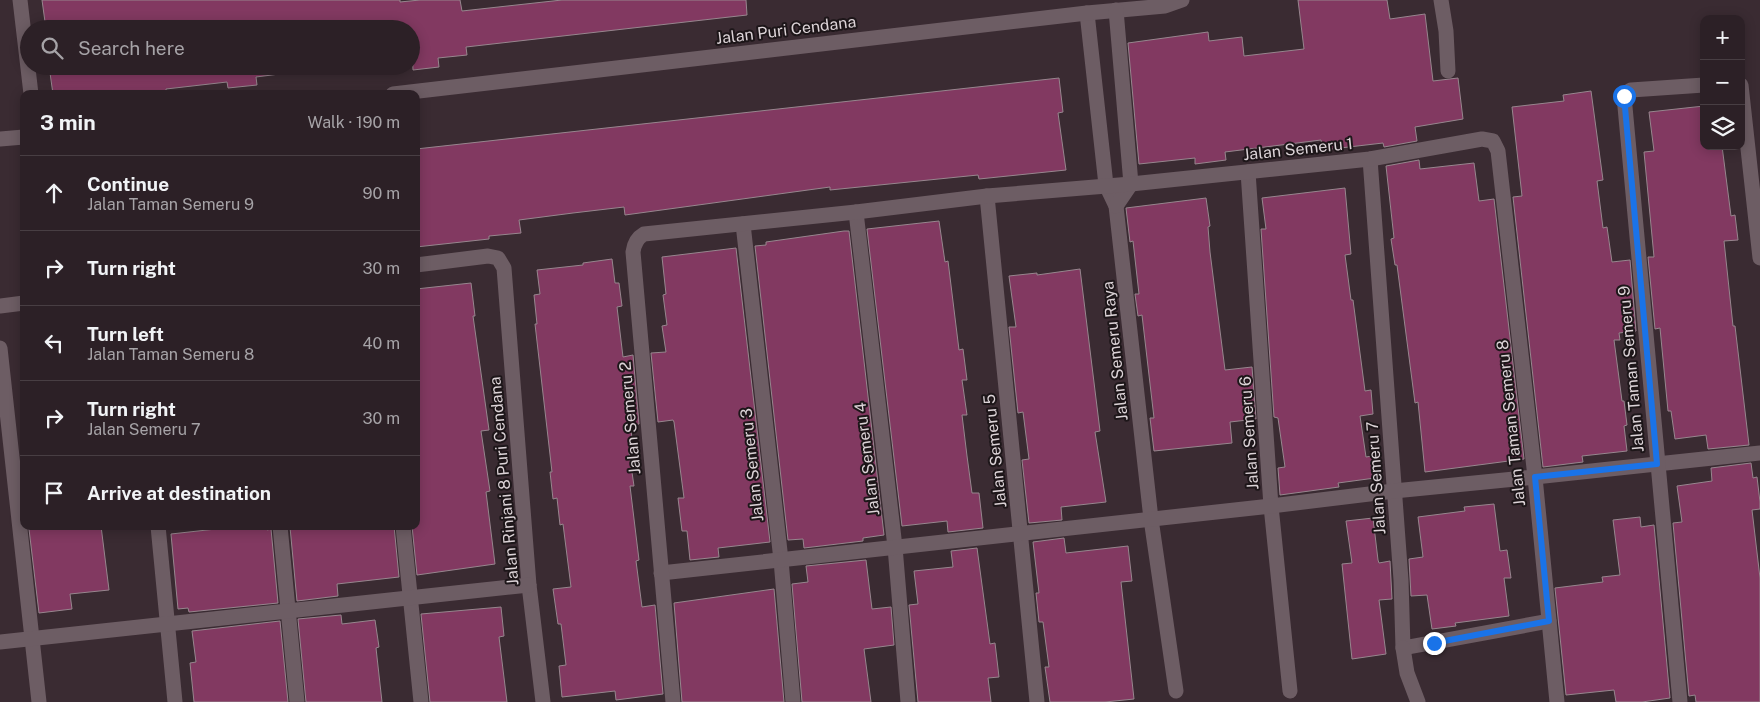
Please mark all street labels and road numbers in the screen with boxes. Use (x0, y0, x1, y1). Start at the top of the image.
street label: Jalan Puri Cendana (715, 12, 857, 48)
street label: Jalan Semeru 1 (1242, 134, 1354, 164)
street label: Jalan Semeru Raya (1098, 280, 1132, 422)
street label: Jalan Taman Semeru 9 (1614, 285, 1648, 453)
street label: Jalan Taman Semeru 8 (1493, 339, 1529, 507)
street label: Jalan Semeru 2 (616, 361, 644, 475)
street label: Jalan Rinjani 8 Puri Cendana (485, 376, 523, 586)
street label: Jalan Semeru 6 (1236, 376, 1262, 490)
street label: Jalan Semeru 5 (980, 393, 1010, 509)
street label: Jalan Semeru 4 (851, 401, 883, 517)
street label: Jalan Semeru 3 (737, 407, 767, 523)
street label: Jalan Semeru 7 (1363, 421, 1389, 535)

